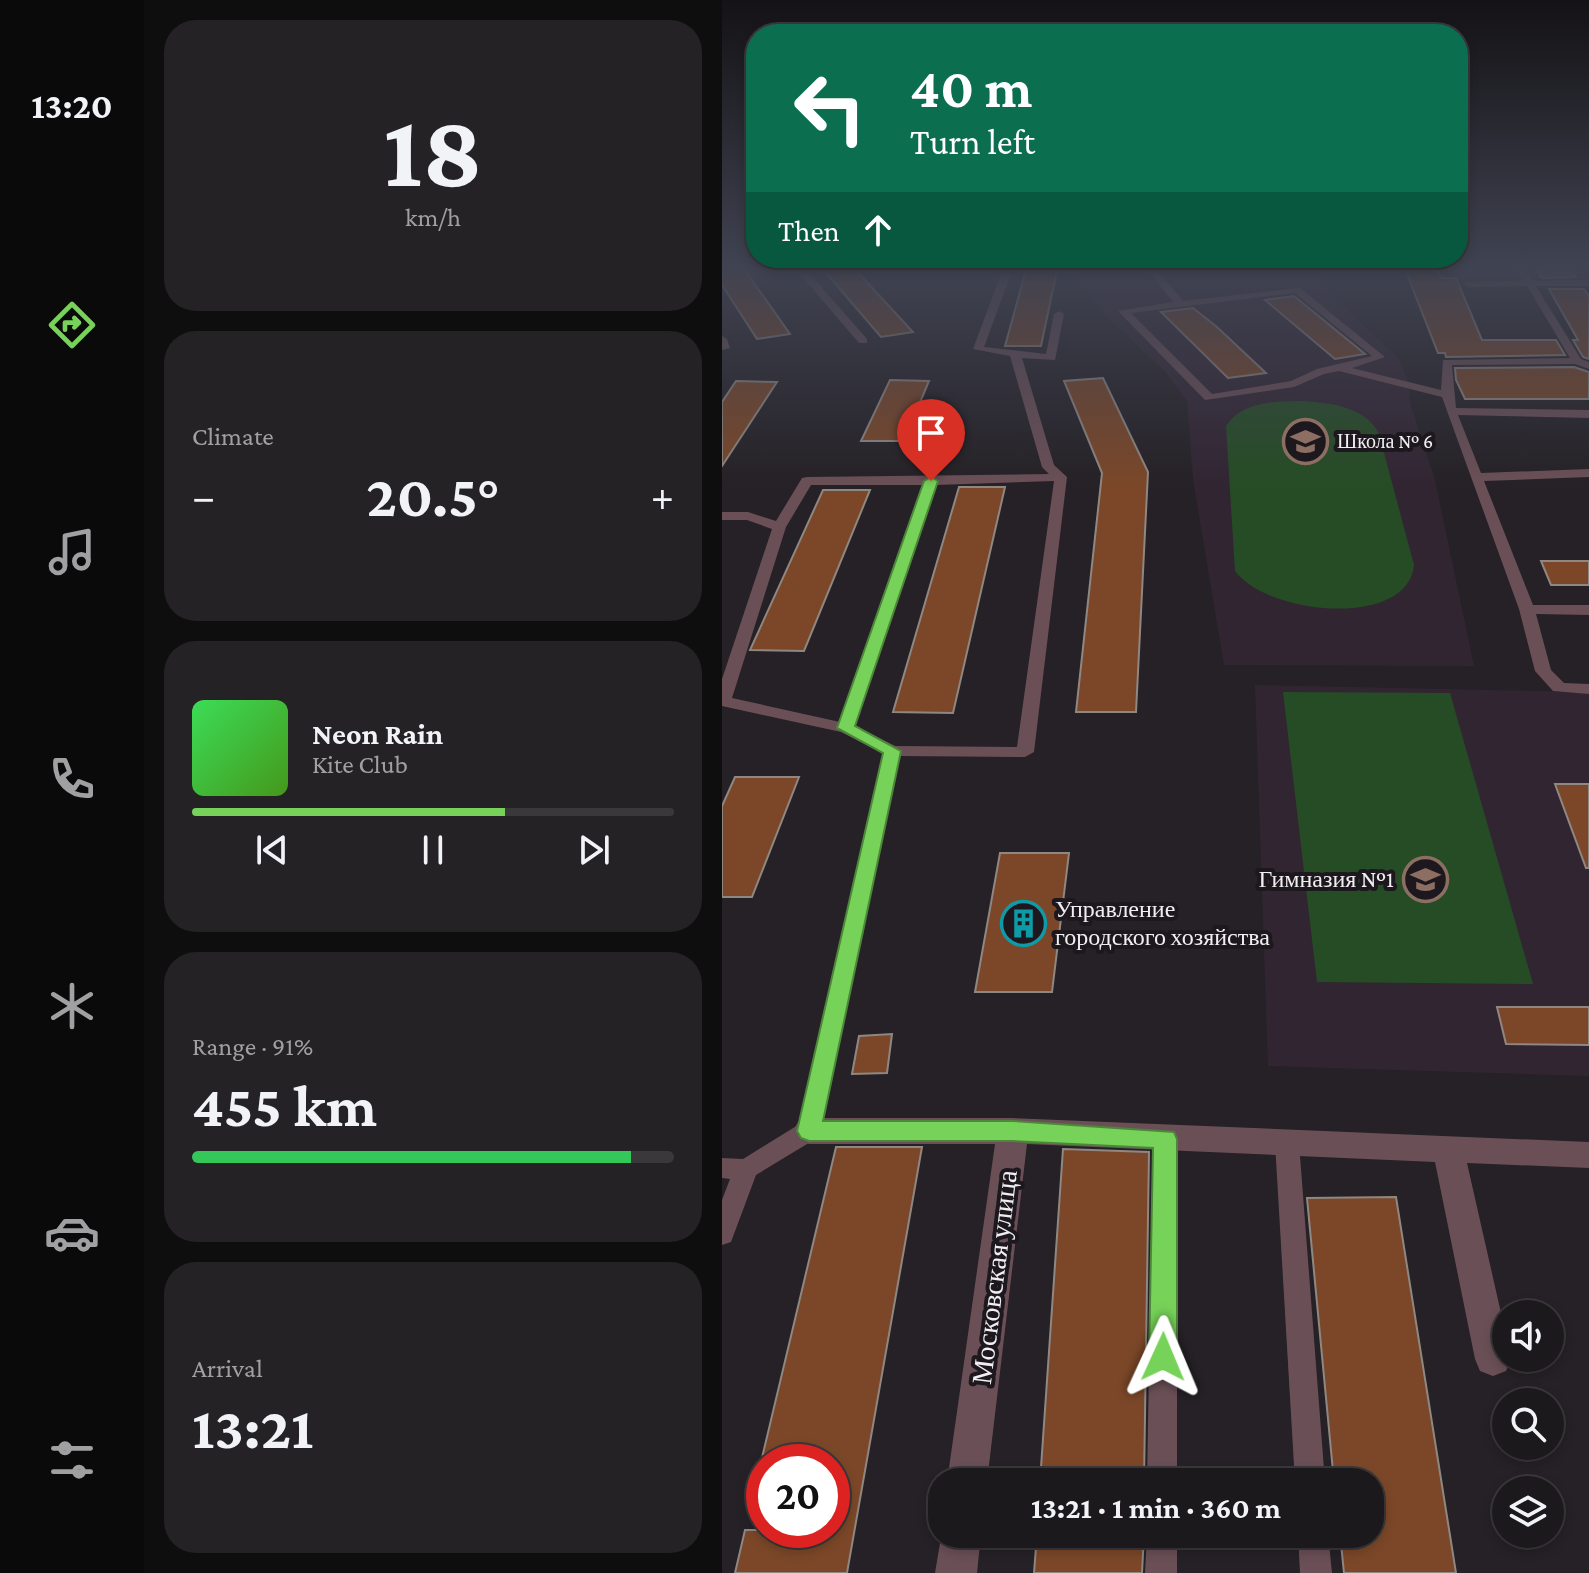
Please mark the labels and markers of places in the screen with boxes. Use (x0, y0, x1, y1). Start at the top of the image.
pin (897, 399, 965, 481)
school or university icon: Школа № 6 (1282, 417, 1330, 465)
place label: Школа № 6 (1337, 430, 1433, 452)
school or university icon: Гимназия №1 (1401, 855, 1449, 903)
place label: Гимназия №1 (1259, 865, 1394, 892)
place label: Управление городского хозяйства (1055, 895, 1270, 950)
building icon: Управление городского хозяйства (1000, 899, 1048, 947)

